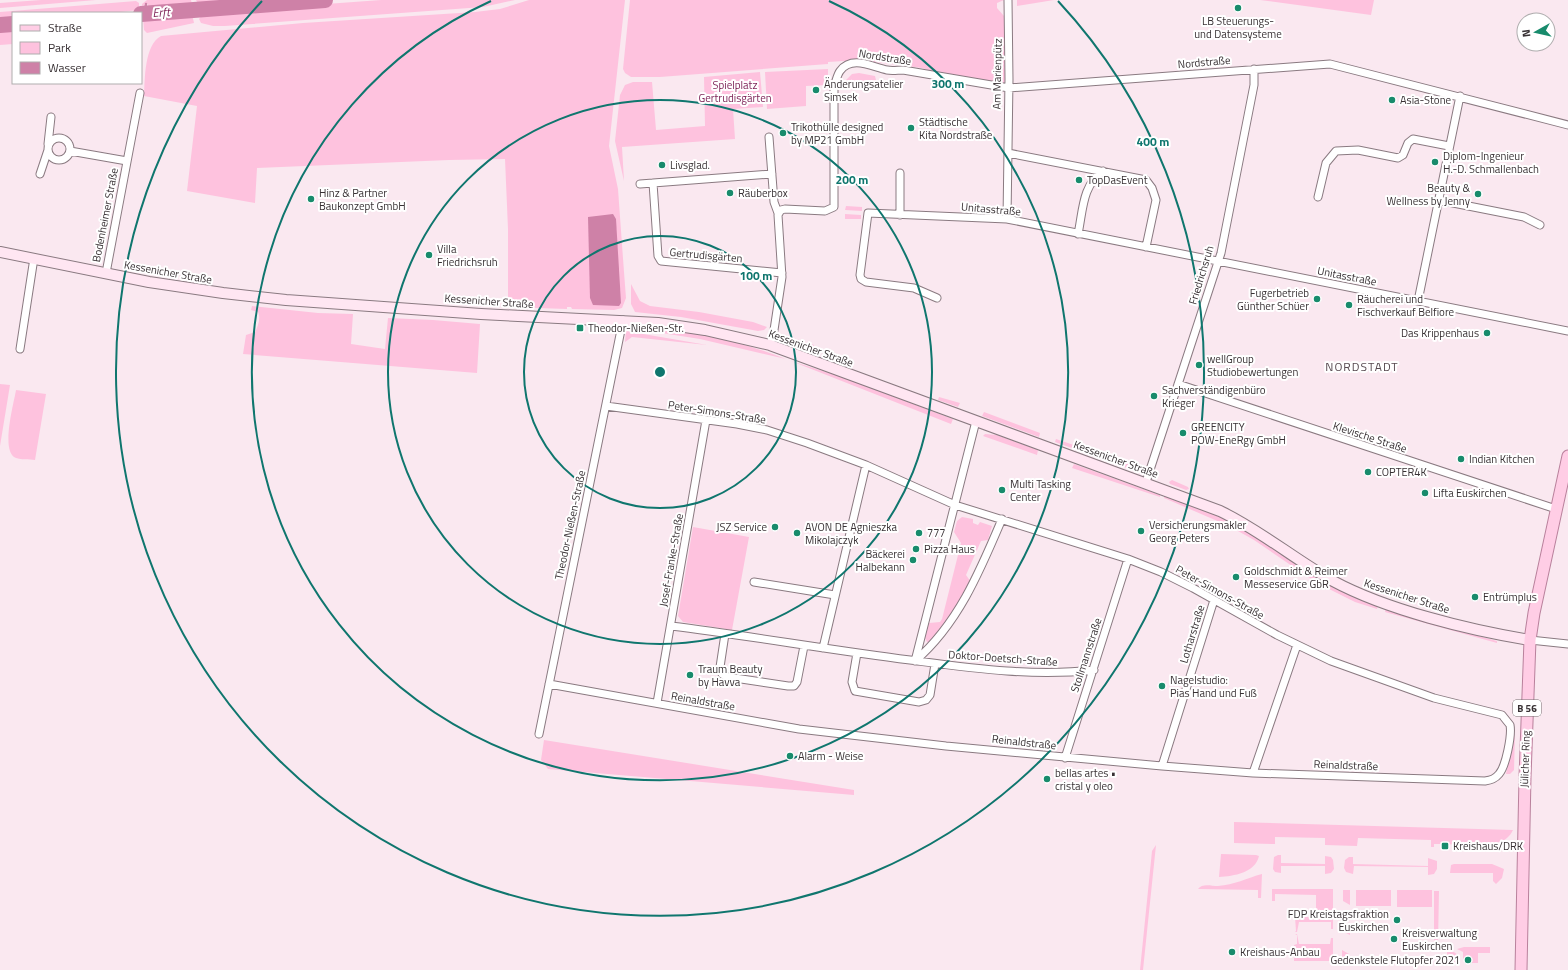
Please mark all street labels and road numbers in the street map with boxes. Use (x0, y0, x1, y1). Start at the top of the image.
street label: Am Marienpütz (988, 38, 1006, 110)
street label: Nordstraße (858, 45, 913, 69)
street label: Nordstraße (1177, 52, 1231, 72)
street label: Bodenheimer Straße (88, 166, 122, 263)
street label: Unitasstraße (960, 198, 1022, 220)
street label: Gertrudisgärten (669, 244, 743, 266)
street label: Friedrichsruh (1184, 244, 1218, 306)
street label: Kessenicher Straße (123, 256, 214, 288)
street label: Unitasstraße (1316, 262, 1378, 290)
street label: Kessenicher Straße (444, 290, 534, 312)
street label: Kessenicher Straße (766, 325, 856, 371)
street label: Peter-Simons-Straße (667, 396, 768, 428)
street label: Klevische Straße (1331, 418, 1409, 457)
street label: Kessenicher Straße (1071, 436, 1161, 482)
street label: Theodor-Nießen-Straße (551, 468, 589, 581)
street label: Josef-Franke-Straße (655, 512, 687, 608)
street label: Peter-Simons-Straße (1173, 561, 1268, 623)
street label: Kessenicher Straße (1362, 575, 1452, 618)
street label: Lotharstraße (1176, 602, 1209, 665)
street label: Stollmannstraße (1066, 615, 1106, 694)
street label: Doktor-Doetsch-Straße (948, 646, 1059, 670)
street label: Reinaldstraße (670, 688, 737, 715)
road number: B 56 (1513, 700, 1541, 716)
street label: Jülicher Ring (1516, 730, 1534, 788)
street label: Reinaldstraße (991, 731, 1057, 753)
street label: Reinaldstraße (1313, 756, 1379, 774)

